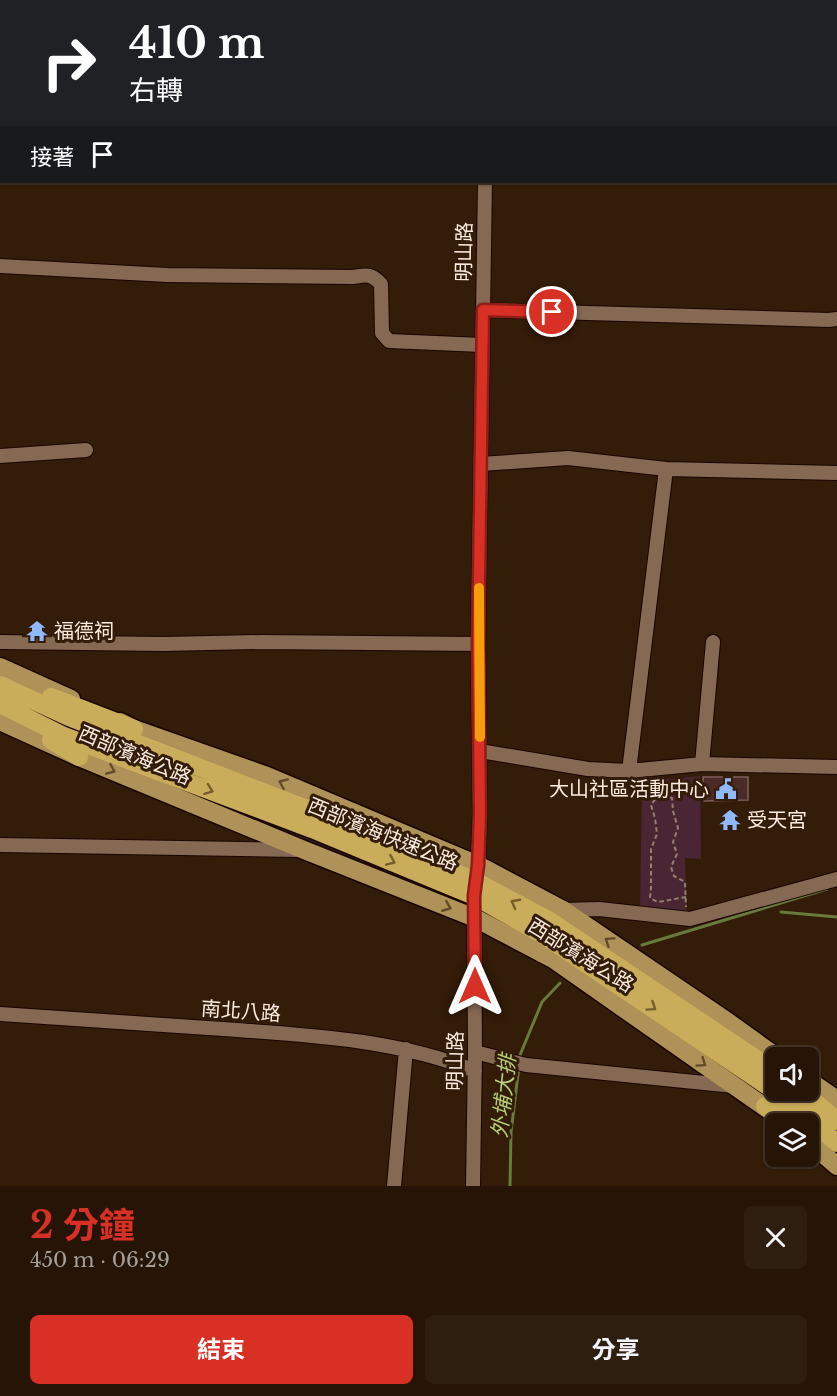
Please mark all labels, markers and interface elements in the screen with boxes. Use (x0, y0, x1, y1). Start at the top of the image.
text: 410 m (129, 17, 265, 69)
icon: right (30, 24, 108, 102)
text: 右轉 (129, 74, 183, 107)
icon: arrive (86, 138, 119, 171)
text: 接著 (30, 144, 74, 171)
street label: 明山路 (451, 222, 477, 282)
pin (526, 286, 577, 337)
icon: arrive (535, 295, 568, 328)
temple icon: 福德祠 (25, 619, 49, 643)
place label: 福德祠 (54, 619, 114, 643)
street label: 西部濱海公路 (75, 721, 195, 789)
one-way arrow (105, 763, 116, 775)
place label: 大山社區活動中心 (549, 777, 709, 801)
public building icon: 大山社區活動中心 (714, 777, 738, 801)
one-way arrow (278, 778, 289, 790)
one-way arrow (203, 783, 214, 795)
street label: 西部濱海快速公路 (304, 793, 462, 875)
temple icon: 受天宮 (718, 808, 742, 832)
place label: 受天宮 (747, 808, 807, 832)
one-way arrow (384, 854, 395, 866)
one-way arrow (511, 899, 522, 910)
one-way arrow (441, 900, 452, 912)
street label: 西部濱海公路 (524, 913, 638, 997)
one-way arrow (604, 937, 615, 948)
position arrow (443, 954, 507, 1018)
street label: 南北八路 (200, 996, 282, 1026)
one-way arrow (645, 1000, 656, 1011)
street label: 明山路 (442, 1031, 468, 1091)
map controls (765, 1047, 819, 1167)
button: sound (765, 1047, 819, 1101)
water label: 外埔大排 (487, 1050, 522, 1139)
one-way arrow (696, 1056, 707, 1067)
button: layers (765, 1113, 819, 1167)
text: 2 分鐘 (30, 1203, 135, 1248)
button: close (744, 1206, 807, 1269)
text: 450 m · 06:29 (30, 1248, 170, 1272)
button: 結束 (30, 1315, 413, 1384)
button: 分享 (425, 1315, 807, 1384)

